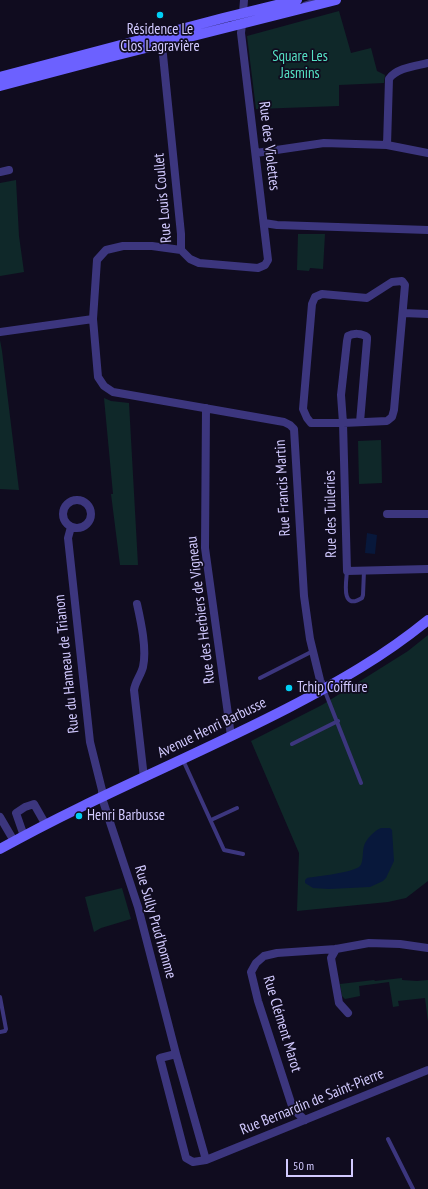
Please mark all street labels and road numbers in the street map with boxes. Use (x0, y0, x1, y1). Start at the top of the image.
street label: Rue des Violettes (255, 100, 283, 192)
street label: Rue Louis Coullet (150, 152, 176, 244)
street label: Rue Francis Martin (271, 439, 295, 537)
street label: Rue des Tuileries (321, 470, 341, 558)
street label: Rue des Herbiers de Vigneau (183, 535, 219, 685)
street label: Rue du Hameau de Trianon (51, 594, 83, 734)
street label: Avenue Henri Barbusse (155, 694, 269, 762)
street label: Rue Sully Prud'homme (130, 863, 180, 981)
street label: Rue Clément Marot (259, 974, 305, 1074)
street label: Rue Bernardin de Saint-Pierre (237, 1065, 387, 1139)

